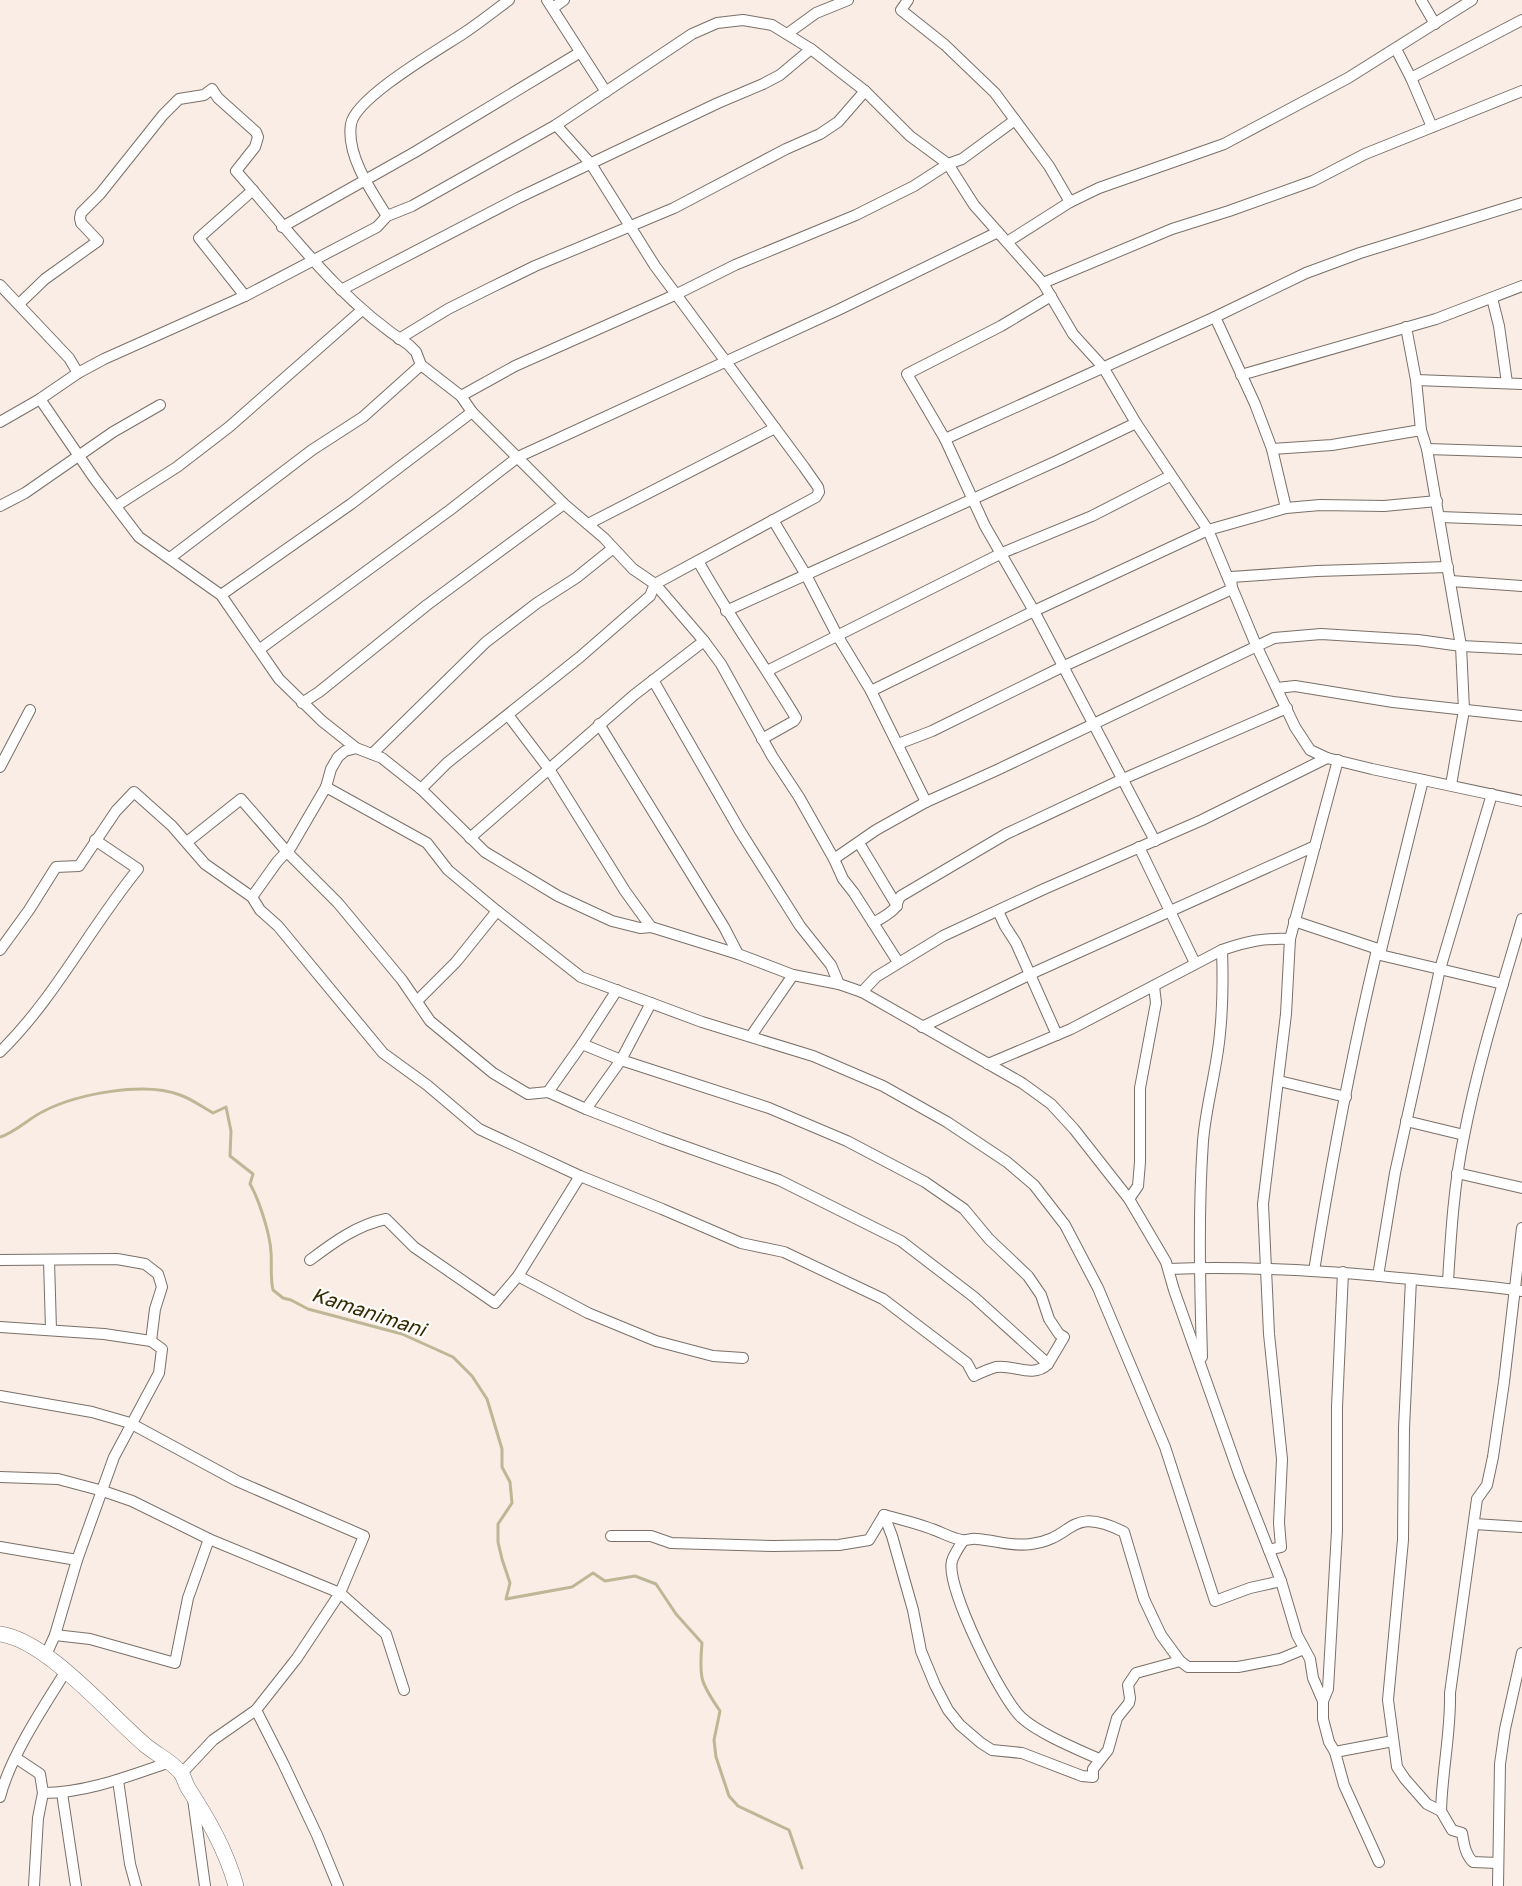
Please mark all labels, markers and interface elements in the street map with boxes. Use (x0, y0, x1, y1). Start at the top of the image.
water label: Kamanimani (309, 1281, 431, 1341)

